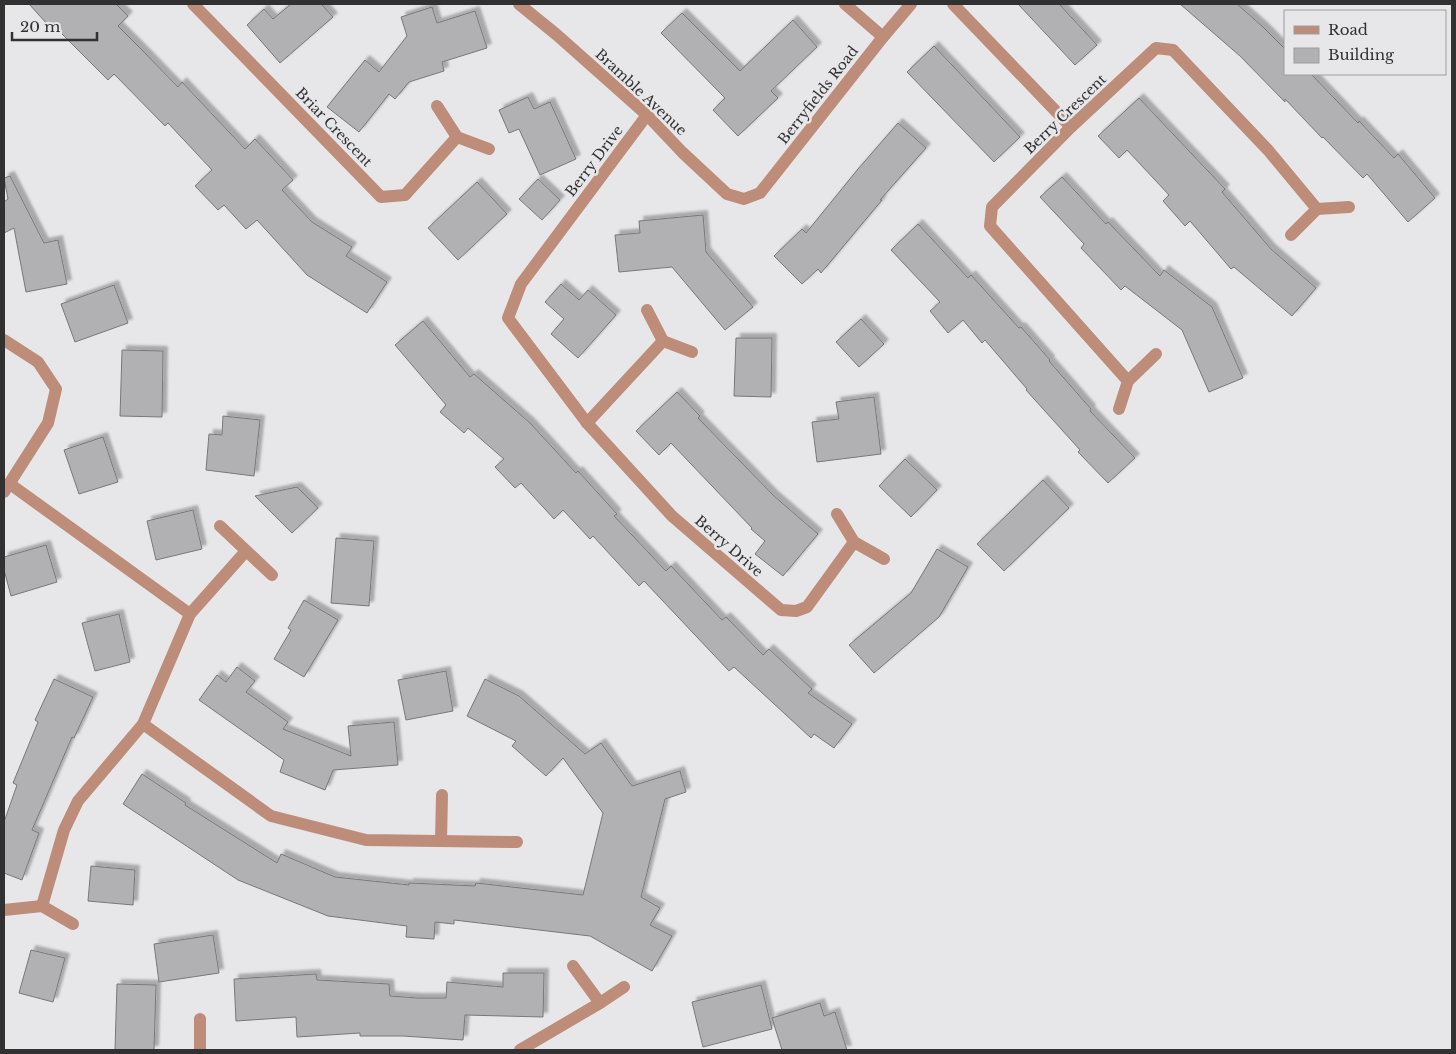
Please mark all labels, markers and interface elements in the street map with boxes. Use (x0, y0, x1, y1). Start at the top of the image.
scale bar (12, 10, 98, 42)
legend (1284, 10, 1446, 75)
text: 20 m (20, 17, 60, 36)
text: Road (1328, 20, 1368, 39)
street label: Berryfields Road (774, 42, 862, 148)
street label: Bramble Avenue (591, 45, 691, 139)
text: Building (1328, 45, 1395, 64)
street label: Berry Crescent (1020, 70, 1110, 158)
street label: Briar Crescent (292, 84, 377, 171)
street label: Berry Drive (561, 122, 627, 200)
street label: Berry Drive (691, 511, 767, 581)

